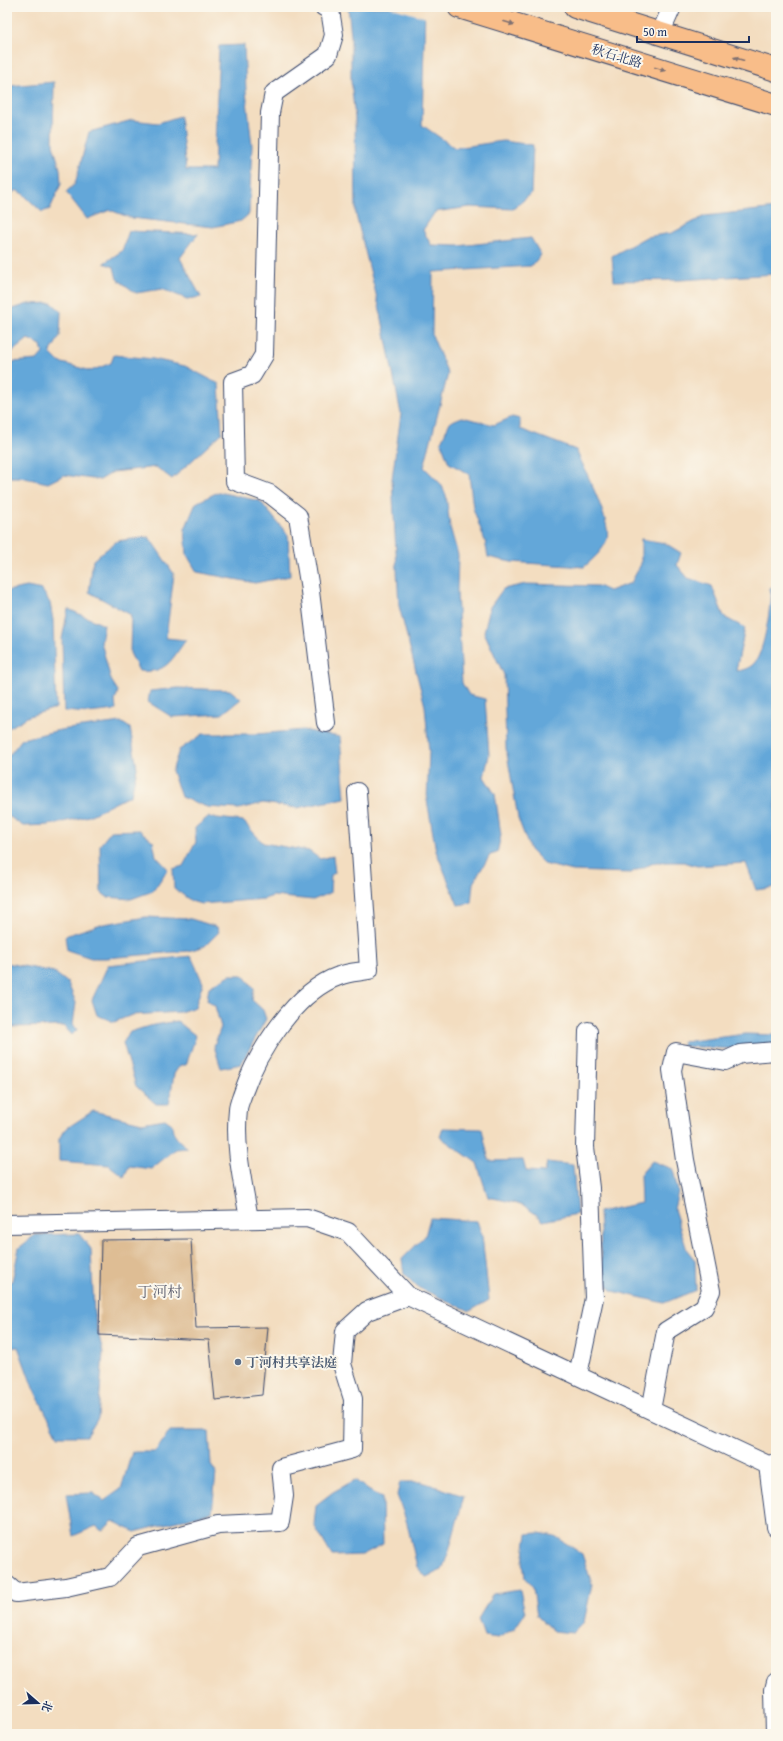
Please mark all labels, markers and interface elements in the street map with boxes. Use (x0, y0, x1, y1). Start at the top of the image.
scale bar (637, 18, 749, 44)
one-way arrow (504, 20, 516, 26)
text: 50 m (643, 23, 667, 40)
street label: 秋石北路 (589, 39, 645, 73)
one-way arrow (732, 56, 744, 62)
one-way arrow (655, 66, 667, 72)
district label: 丁河村 (137, 1281, 183, 1302)
place label: 丁河村共享法庭 (246, 1353, 337, 1372)
marker: 丁河村共享法庭 (233, 1357, 243, 1367)
north arrow (18, 1683, 58, 1723)
text: 北 (38, 1699, 57, 1714)

